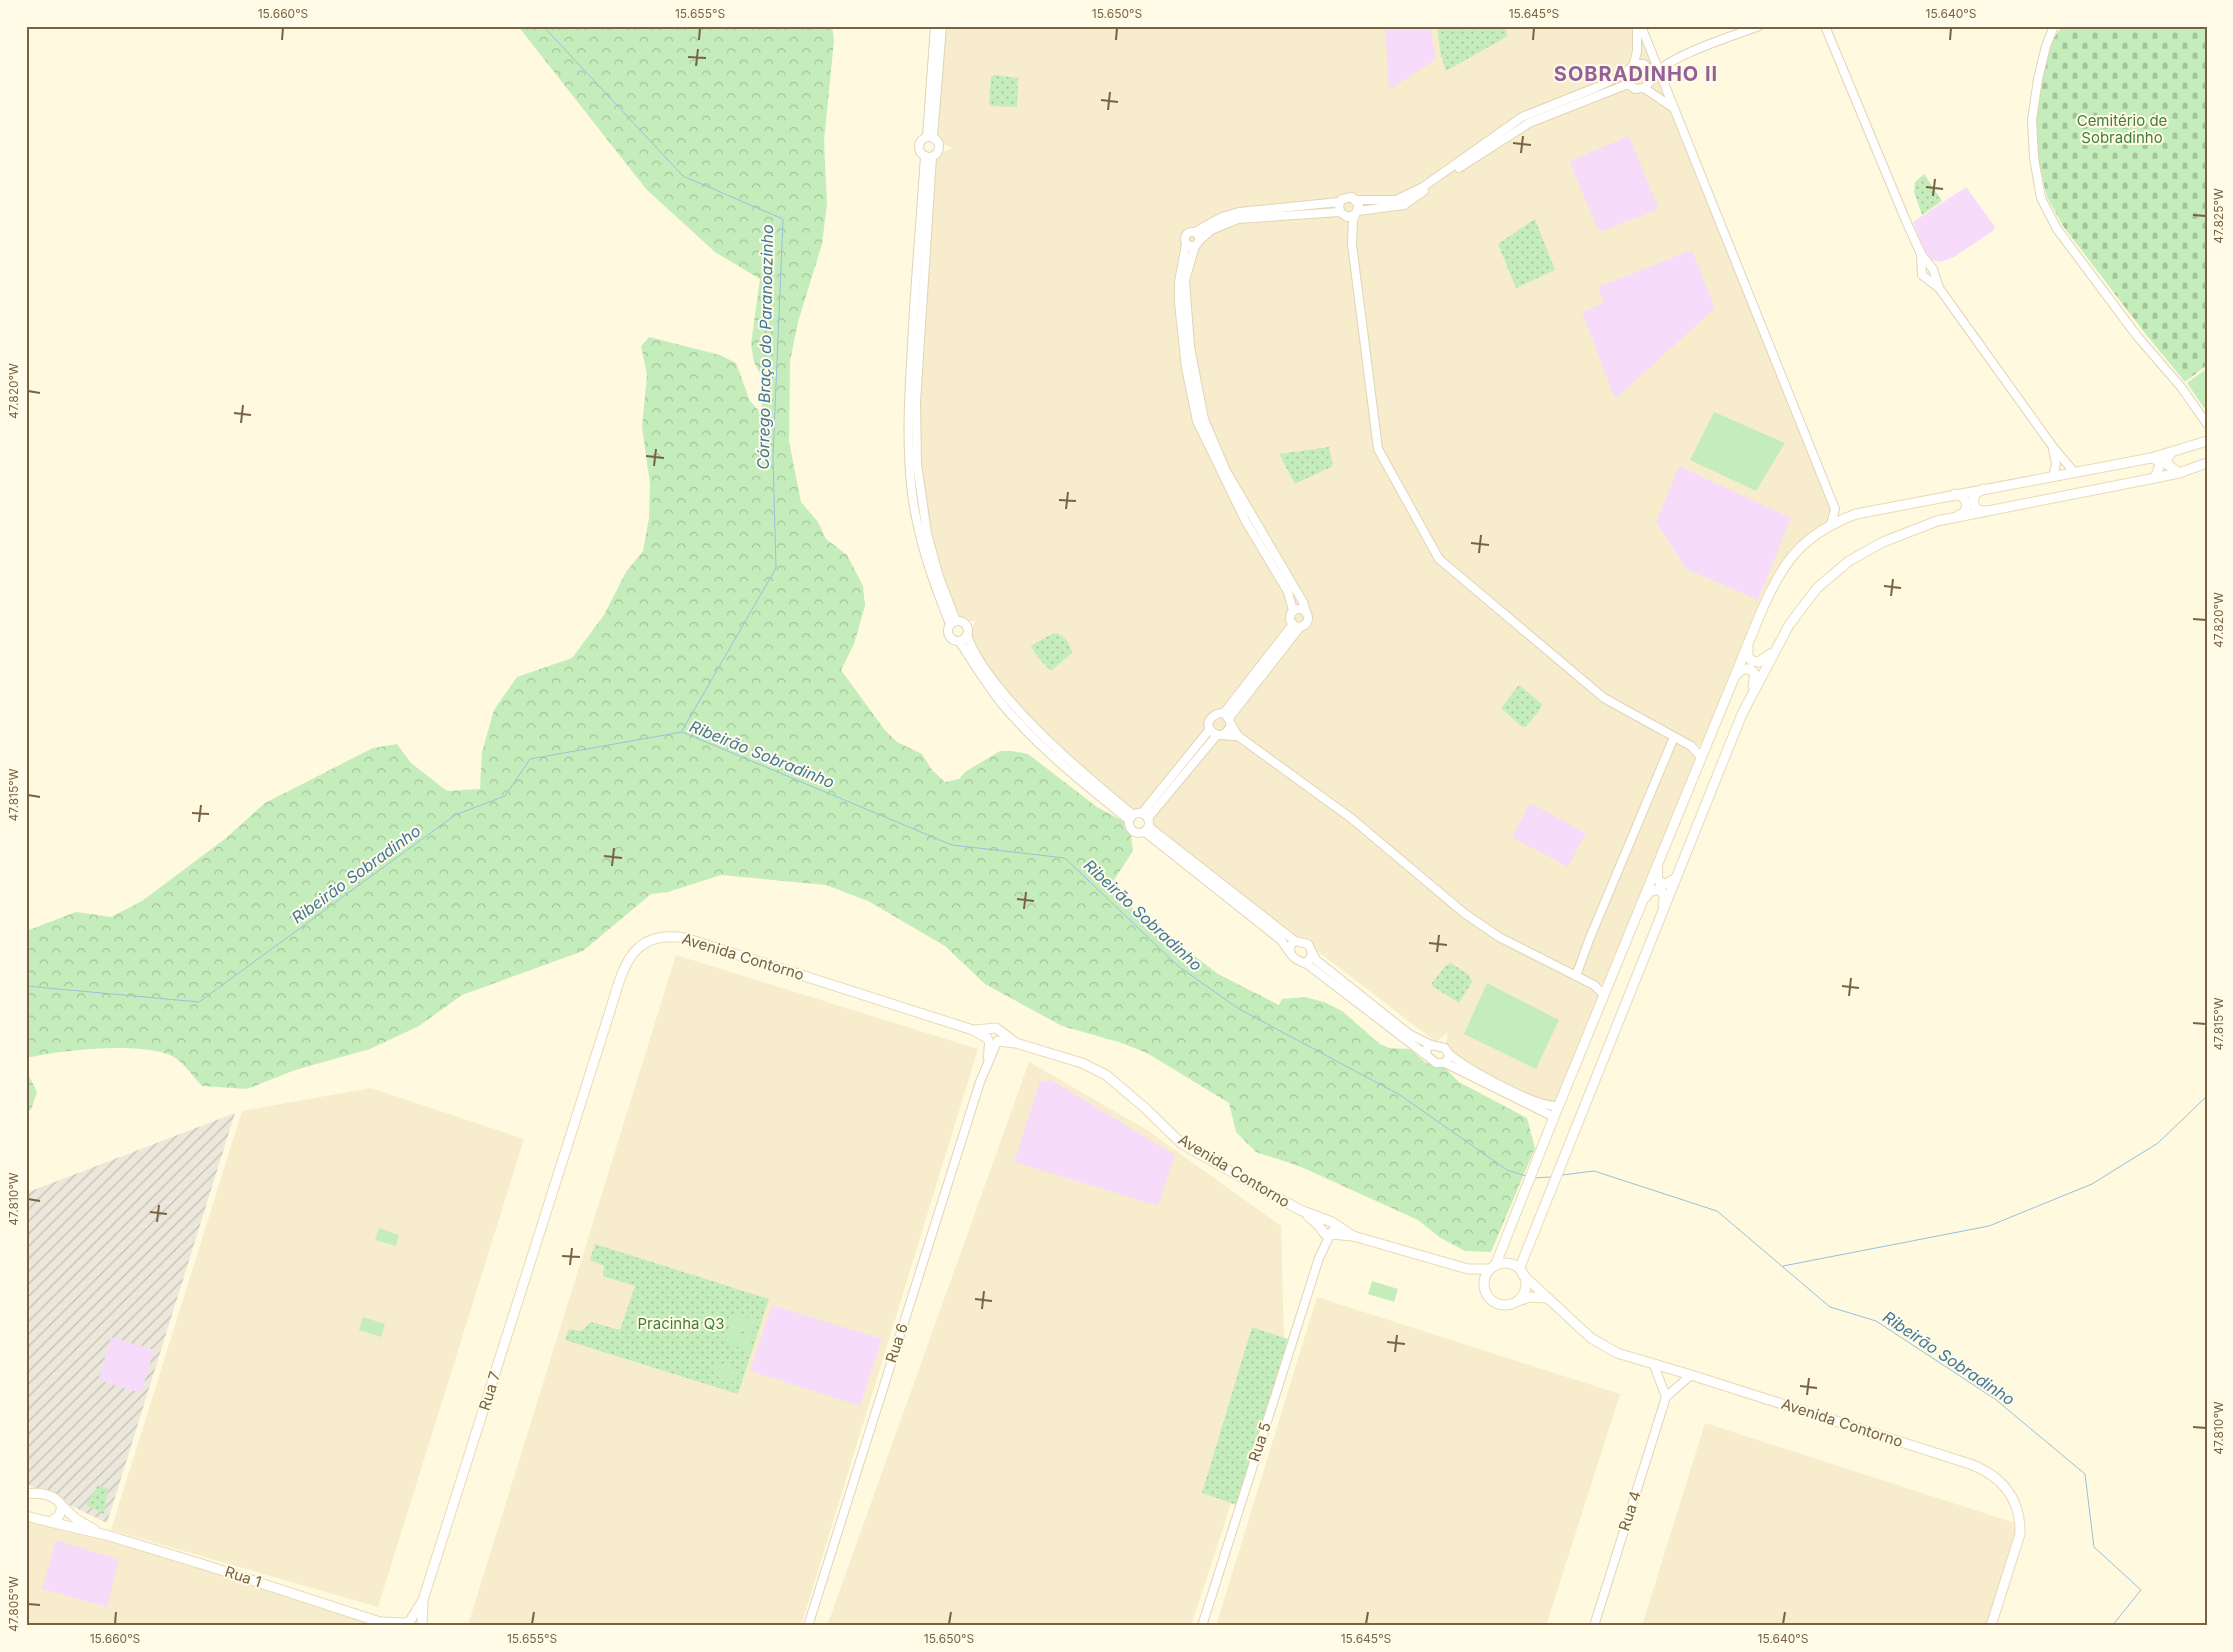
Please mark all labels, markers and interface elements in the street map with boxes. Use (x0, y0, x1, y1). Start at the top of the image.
text: 15.660°S (258, 6, 309, 21)
text: 15.655°S (675, 6, 725, 21)
text: 15.650°S (1092, 6, 1143, 21)
text: 15.645°S (1509, 6, 1560, 21)
text: 15.640°S (1926, 6, 1977, 21)
district label: SOBRADINHO II (1554, 62, 1718, 86)
park label: Cemitério de Sobradinho (2077, 111, 2167, 147)
text: 47.825°W (2211, 188, 2226, 244)
water label: Córrego Braço do Paranoazinho (753, 224, 777, 470)
text: 47.820°W (6, 363, 21, 419)
text: 47.820°W (2211, 592, 2226, 648)
water label: Ribeirão Sobradinho (687, 716, 837, 792)
text: 47.815°W (6, 768, 21, 822)
water label: Ribeirão Sobradinho (288, 821, 424, 927)
water label: Ribeirão Sobradinho (1080, 855, 1206, 975)
street label: Avenida Contorno (680, 929, 807, 984)
text: 47.815°W (2211, 997, 2226, 1051)
street label: Avenida Contorno (1175, 1130, 1294, 1211)
text: 47.810°W (6, 1172, 21, 1226)
water label: Ribeirão Sobradinho (1879, 1307, 2019, 1409)
park label: Pracinha Q3 (638, 1314, 724, 1333)
street label: Rua 6 (881, 1321, 912, 1365)
street label: Rua 7 (475, 1369, 504, 1413)
street label: Avenida Contorno (1779, 1394, 1905, 1451)
text: 47.810°W (2211, 1401, 2226, 1455)
street label: Rua 5 (1244, 1420, 1275, 1464)
street label: Rua 4 (1614, 1488, 1645, 1533)
street label: Rua 1 (222, 1562, 264, 1591)
text: 47.805°W (6, 1576, 21, 1632)
text: 15.660°S (90, 1631, 141, 1646)
text: 15.655°S (507, 1631, 557, 1646)
text: 15.650°S (924, 1631, 975, 1646)
text: 15.645°S (1341, 1631, 1392, 1646)
text: 15.640°S (1758, 1631, 1809, 1646)

